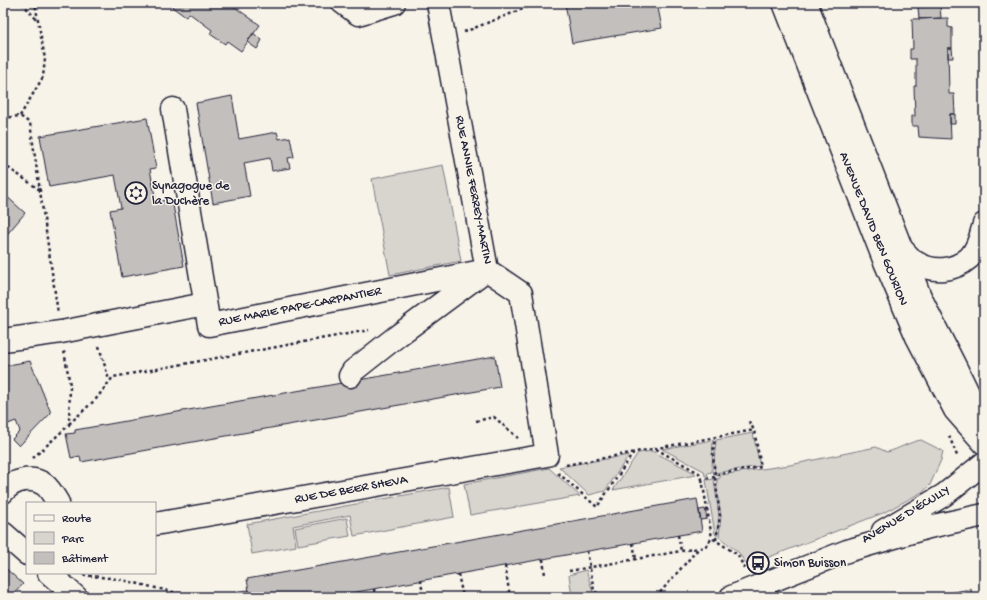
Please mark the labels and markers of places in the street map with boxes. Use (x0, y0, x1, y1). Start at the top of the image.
place label: Synagogue de la Duchère (152, 179, 230, 209)
synagogue icon: Synagogue de la Duchère (123, 180, 149, 206)
bus stop icon: Simon Buisson (745, 550, 771, 576)
place label: Simon Buisson (774, 556, 847, 571)

